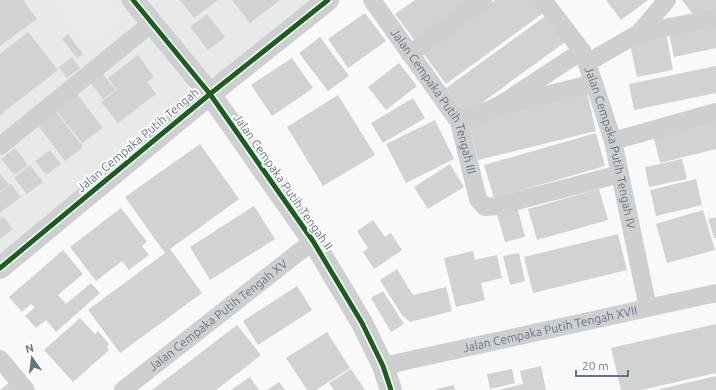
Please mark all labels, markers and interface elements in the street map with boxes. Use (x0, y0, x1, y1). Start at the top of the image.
street label: Jalan Cempaka Putih Tengah III (388, 26, 479, 175)
street label: Jalan Cempaka Putih Tengah IV (582, 64, 638, 230)
street label: Jalan Cempaka Putih Tengah (74, 85, 201, 194)
street label: Jalan Cempaka Putih Tengah II (231, 111, 336, 252)
street label: Jalan Cempaka Putih Tengah XV (146, 256, 290, 373)
street label: Jalan Cempaka Putih Tengah XVII (461, 303, 639, 354)
north arrow (12, 338, 52, 378)
text: N (24, 341, 35, 355)
scale bar (576, 352, 628, 378)
text: 20 m (582, 359, 609, 372)

